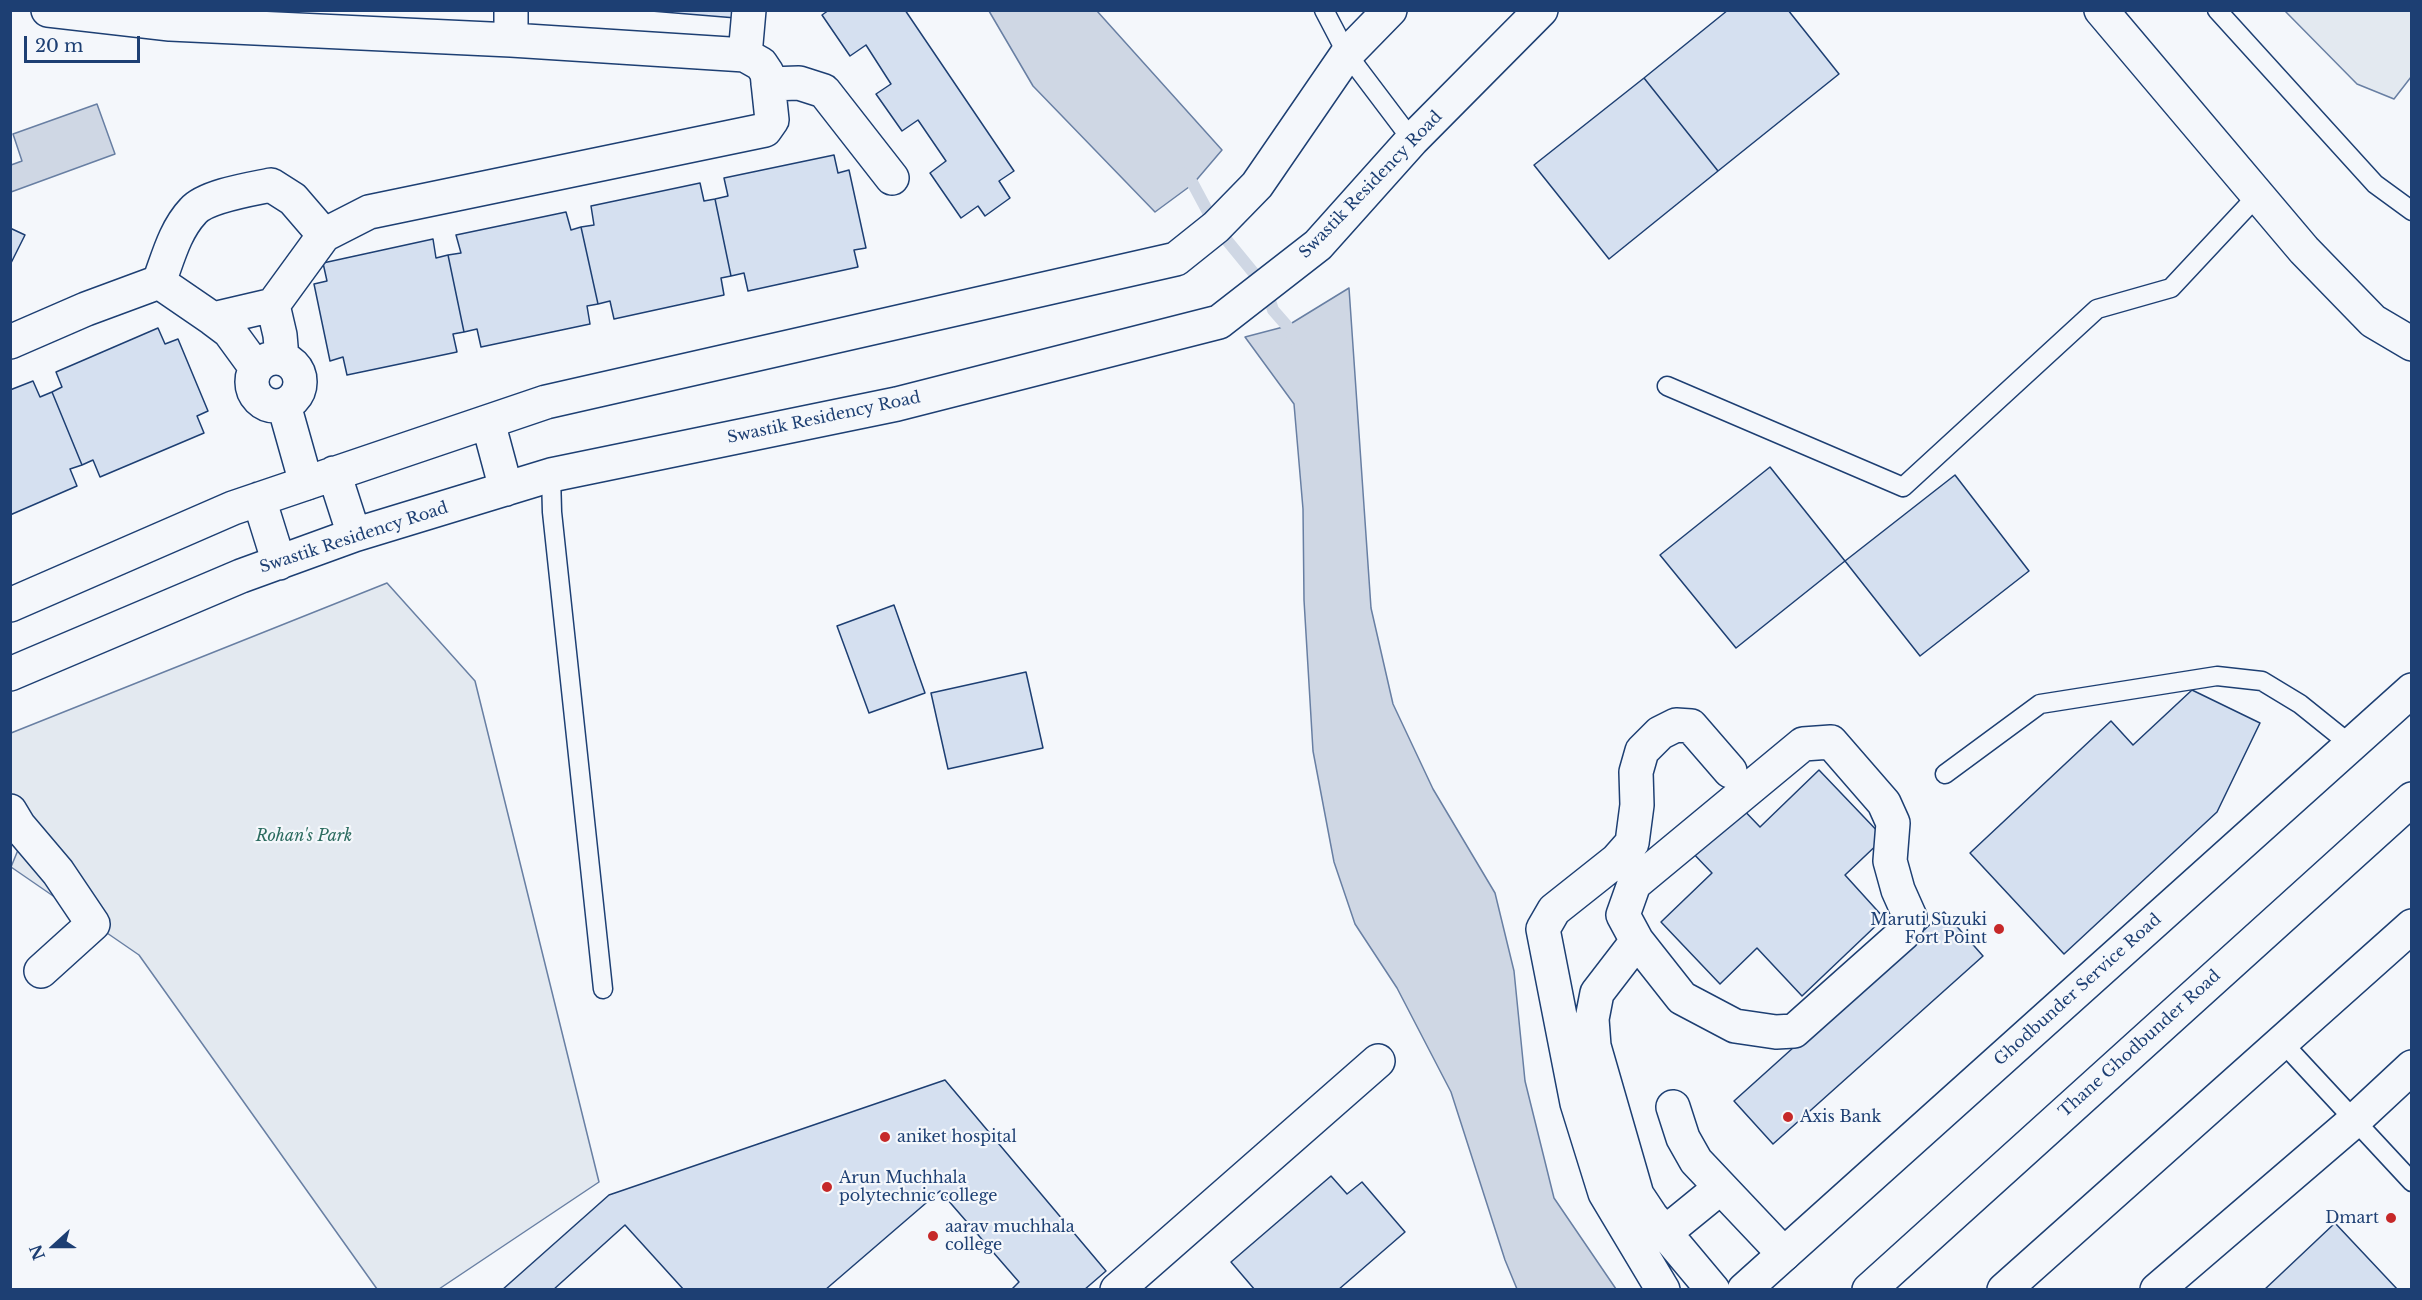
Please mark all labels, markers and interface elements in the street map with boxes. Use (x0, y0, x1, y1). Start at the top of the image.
scale bar (27, 24, 142, 62)
text: 20 m (35, 35, 83, 57)
street label: Swastik Residency Road (1296, 107, 1446, 263)
street label: Swastik Residency Road (726, 388, 922, 448)
street label: Swastik Residency Road (257, 498, 451, 578)
park label: Rohan's Park (256, 826, 352, 846)
place label: Maruti Suzuki Fort Point (1870, 910, 1987, 948)
street label: Ghodbunder Service Road (1991, 910, 2165, 1070)
marker: Maruti Suzuki Fort Point (1992, 922, 2006, 936)
street label: Thane Ghodbunder Road (2055, 966, 2225, 1122)
place label: Axis Bank (1800, 1107, 1881, 1127)
marker: Axis Bank (1781, 1110, 1795, 1124)
place label: aniket hospital (897, 1127, 1017, 1147)
marker: aniket hospital (878, 1130, 892, 1144)
place label: Arun Muchhala polytechnic college (839, 1168, 997, 1206)
marker: Arun Muchhala polytechnic college (820, 1180, 834, 1194)
place label: Dmart (2325, 1208, 2379, 1228)
marker: Dmart (2384, 1211, 2398, 1225)
north arrow (24, 1216, 84, 1276)
place label: aarav muchhala college (945, 1217, 1075, 1255)
marker: aarav muchhala college (926, 1229, 940, 1243)
text: N (25, 1242, 49, 1263)

